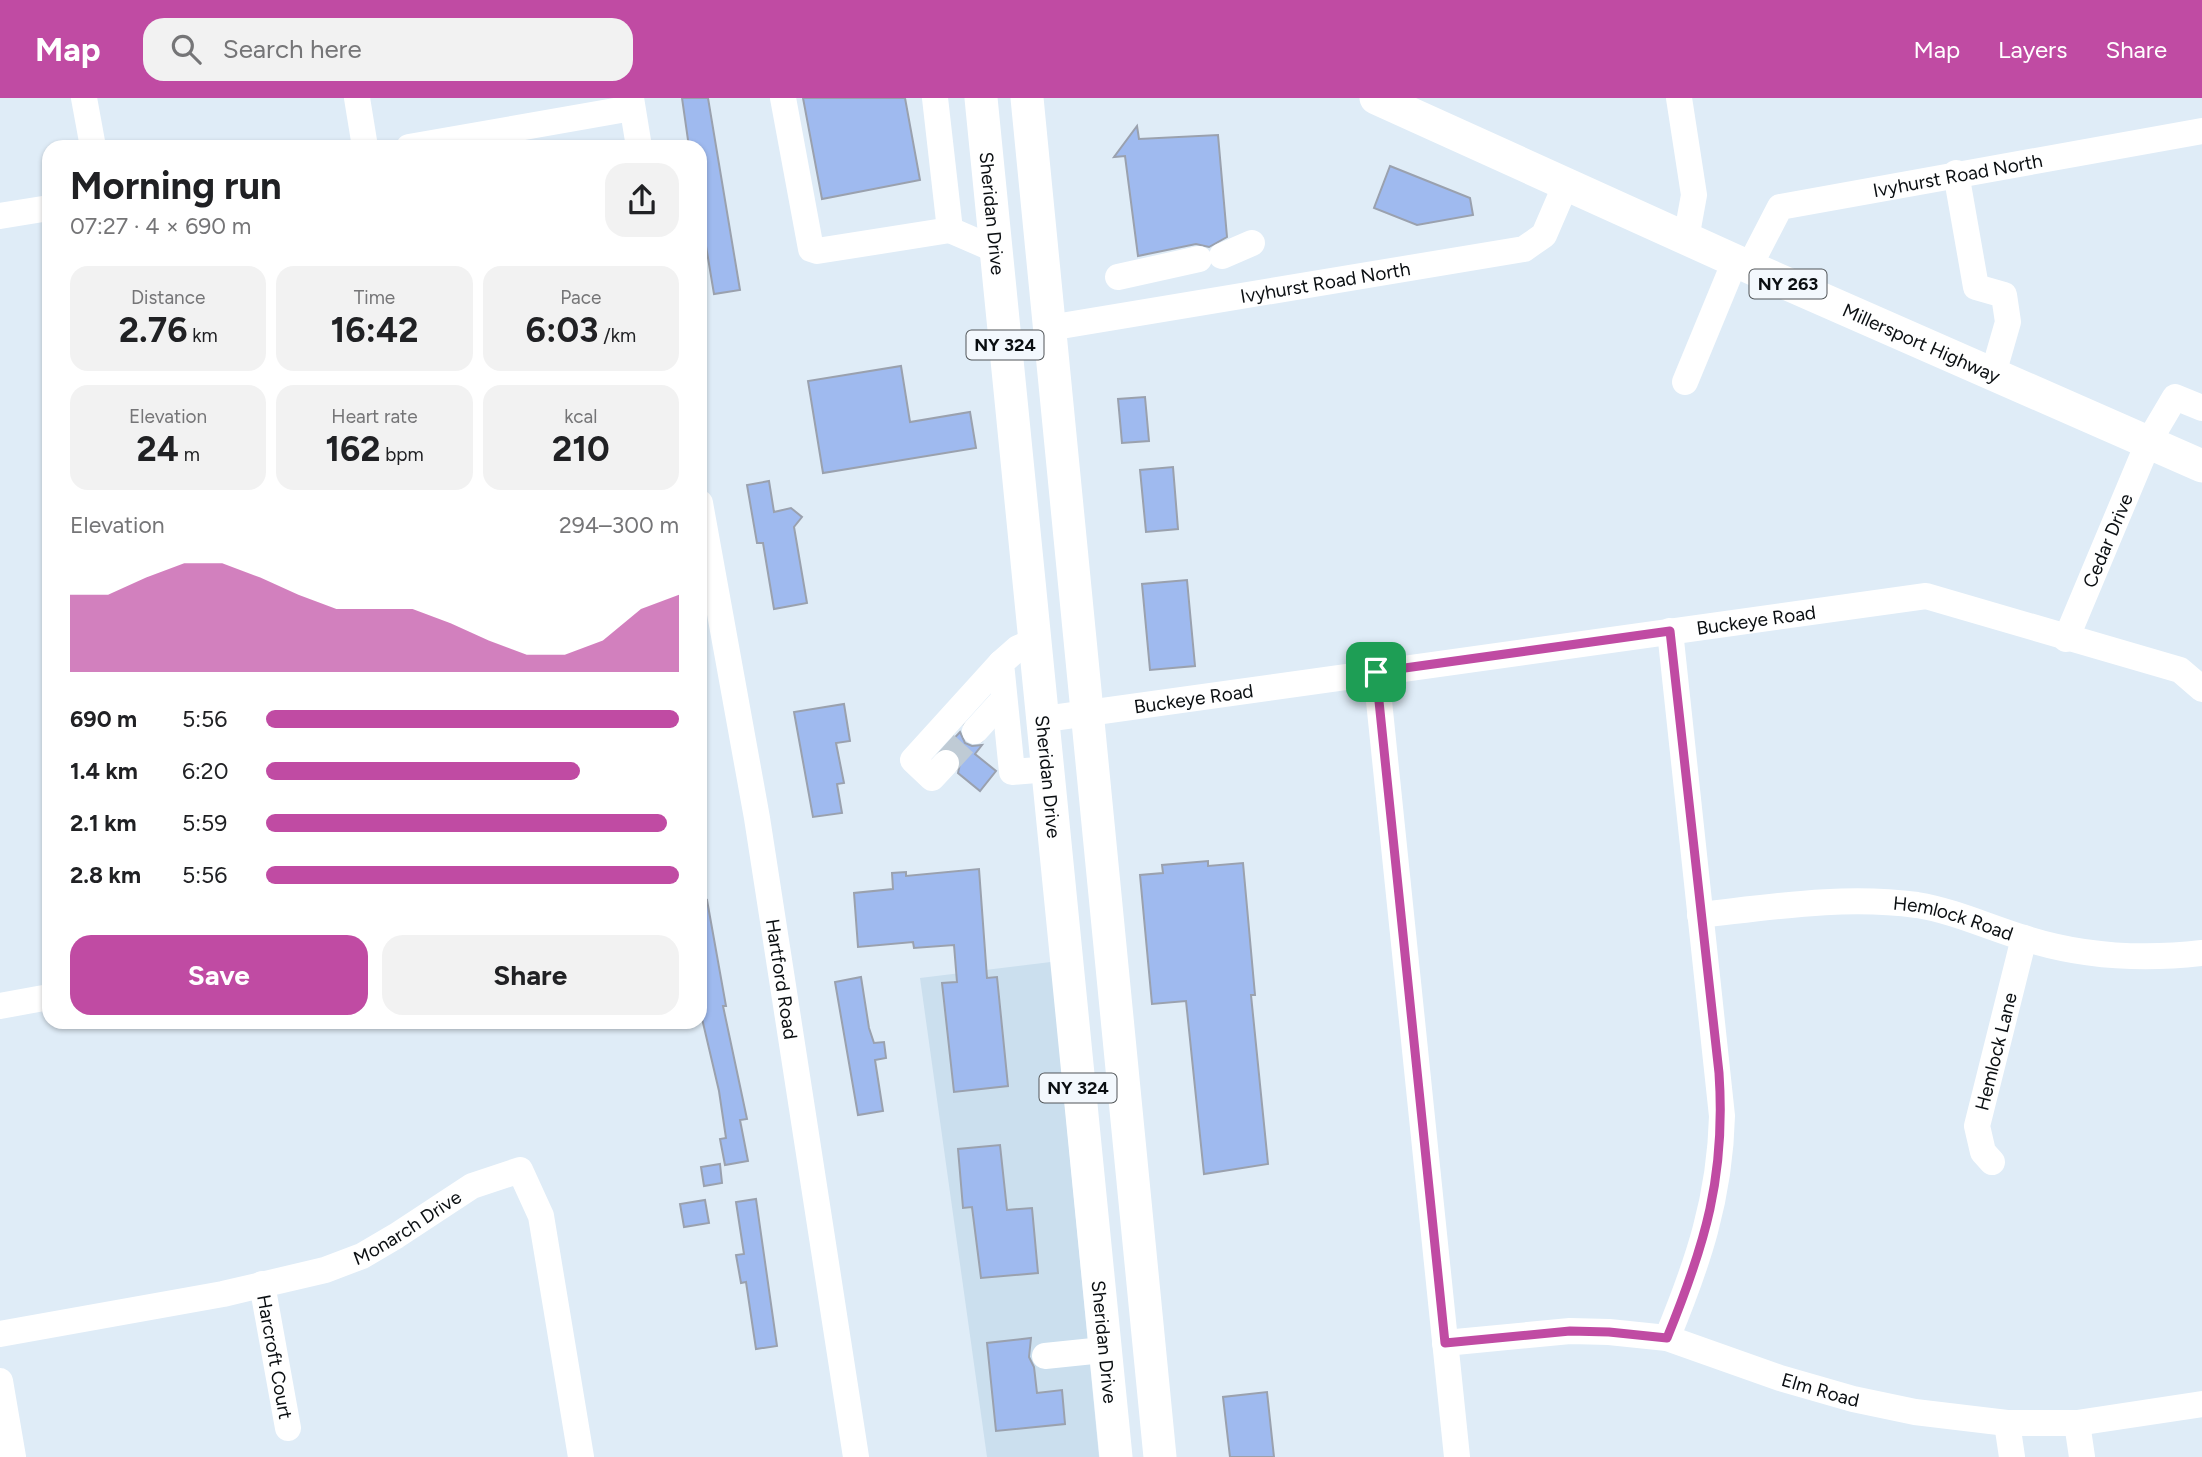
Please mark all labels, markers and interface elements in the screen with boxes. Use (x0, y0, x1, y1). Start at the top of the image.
search box (143, 18, 633, 81)
text: Map (35, 30, 101, 69)
icon: search (167, 30, 205, 68)
text: Search here (223, 33, 362, 65)
text: Map (1913, 35, 1960, 64)
text: Layers (1998, 35, 2067, 64)
text: Share (2105, 35, 2167, 64)
street label: Ivyhurst Road North (1871, 148, 2044, 202)
street label: Sheridan Drive (975, 151, 1010, 276)
text: Morning run (70, 163, 282, 209)
button: share (605, 163, 679, 237)
text: 07:27 · 4 × 690 m (70, 212, 251, 240)
street label: Ivyhurst Road North (1239, 257, 1412, 308)
road number: NY 263 (1750, 270, 1826, 299)
text: Distance (131, 286, 205, 309)
text: Time (354, 286, 395, 309)
text: Pace (560, 286, 601, 309)
street label: Millersport Highway (1839, 298, 2004, 387)
text: 2.76 (119, 309, 187, 351)
text: 16:42 (330, 309, 419, 351)
text: 6:03 (526, 309, 599, 351)
text: km (187, 324, 218, 347)
text: /km (599, 324, 636, 347)
road number: NY 324 (967, 330, 1044, 360)
text: Elevation (129, 405, 207, 428)
text: Heart rate (331, 405, 418, 428)
text: kcal (564, 405, 597, 428)
text: 24 (137, 428, 179, 470)
text: 162 (325, 428, 381, 470)
text: 210 (552, 428, 610, 470)
text: m (179, 443, 200, 466)
text: bpm (381, 443, 424, 466)
street label: Cedar Drive (2077, 490, 2137, 591)
text: Elevation (70, 511, 165, 539)
text: 294–300 m (559, 511, 679, 539)
street label: Buckeye Road (1695, 600, 1817, 639)
pin (1346, 642, 1406, 702)
icon: arrive (1357, 653, 1395, 691)
street label: Buckeye Road (1132, 679, 1255, 718)
text: 690 m (70, 705, 137, 733)
text: 5:56 (182, 705, 227, 733)
street label: Sheridan Drive (1031, 714, 1066, 839)
text: 1.4 km (70, 757, 138, 785)
text: 6:20 (182, 757, 228, 785)
text: 2.1 km (70, 809, 137, 837)
text: 5:59 (182, 809, 227, 837)
text: 2.8 km (70, 861, 141, 889)
text: 5:56 (182, 861, 227, 889)
street label: Hemlock Road (1892, 891, 2016, 945)
street label: Hartford Road (761, 917, 803, 1041)
button: Save (70, 935, 368, 1015)
button: Share (382, 935, 679, 1015)
street label: Hemlock Lane (1970, 990, 2021, 1113)
road number: NY 324 (1040, 1073, 1116, 1102)
street label: Monarch Drive (350, 1185, 465, 1270)
street label: Sheridan Drive (1087, 1279, 1122, 1405)
street label: Harcroft Court (253, 1293, 298, 1421)
street label: Elm Road (1779, 1368, 1862, 1412)

